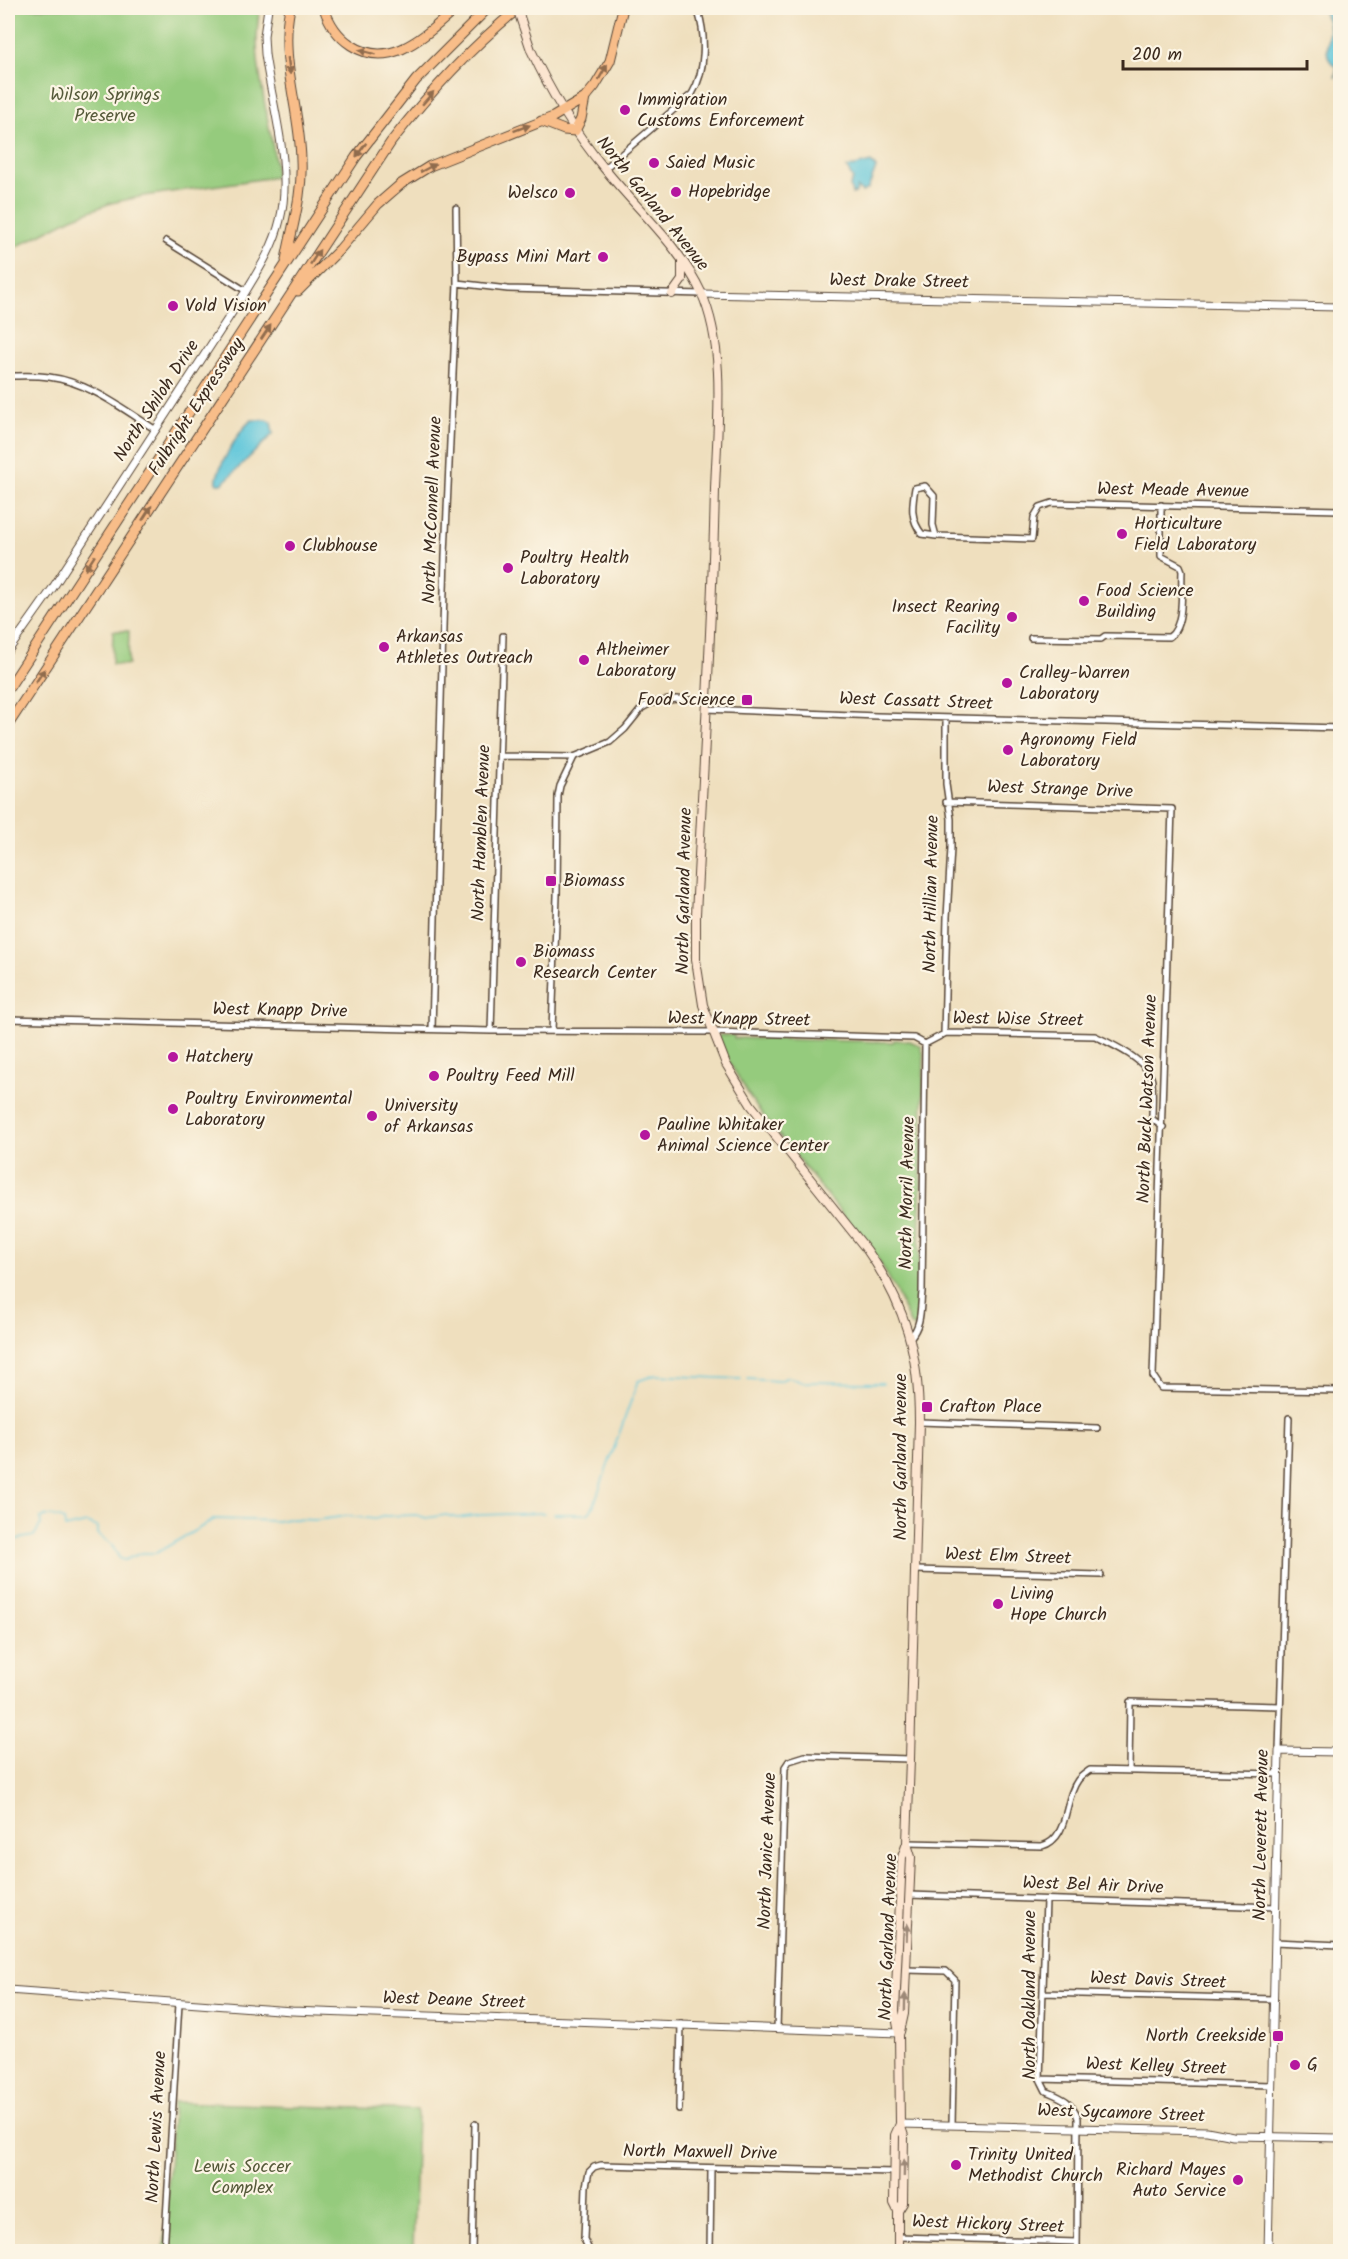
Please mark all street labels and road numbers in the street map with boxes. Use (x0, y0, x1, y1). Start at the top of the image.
street label: North Garland Avenue (588, 130, 716, 278)
street label: West Drake Street (829, 266, 970, 298)
street label: Fulbright Expressway (141, 332, 253, 482)
street label: North Shiloh Drive (107, 334, 207, 468)
street label: North McConnell Avenue (415, 416, 451, 604)
street label: West Meade Avenue (1097, 475, 1249, 507)
street label: West Cassatt Street (839, 685, 994, 719)
street label: North Hamblen Avenue (464, 744, 500, 922)
street label: West Strange Drive (987, 773, 1133, 807)
street label: North Garland Avenue (669, 807, 701, 975)
street label: North Hillian Avenue (916, 815, 948, 973)
street label: North Buck Watson Avenue (1130, 994, 1166, 1204)
street label: West Knapp Drive (212, 995, 348, 1027)
street label: West Knapp Street (667, 1004, 812, 1036)
street label: West Wise Street (952, 1004, 1085, 1036)
street label: North Morril Avenue (892, 1116, 924, 1270)
street label: North Garland Avenue (887, 1373, 916, 1541)
street label: West Elm Street (944, 1540, 1073, 1574)
street label: North Leverett Avenue (1246, 1749, 1278, 1921)
street label: North Janice Avenue (751, 1772, 785, 1930)
street label: North Garland Avenue (872, 1853, 906, 2021)
street label: West Bel Air Drive (1022, 1869, 1164, 1903)
street label: North Oakland Avenue (1016, 1910, 1045, 2080)
street label: West Davis Street (1089, 1964, 1228, 1998)
street label: West Deane Street (382, 1984, 527, 2018)
street label: North Lewis Avenue (139, 2050, 175, 2204)
street label: West Kelley Street (1085, 2050, 1228, 2084)
street label: West Sycamore Street (1037, 2097, 1206, 2131)
street label: North Maxwell Drive (623, 2137, 777, 2169)
street label: West Hickory Street (911, 2208, 1066, 2242)

